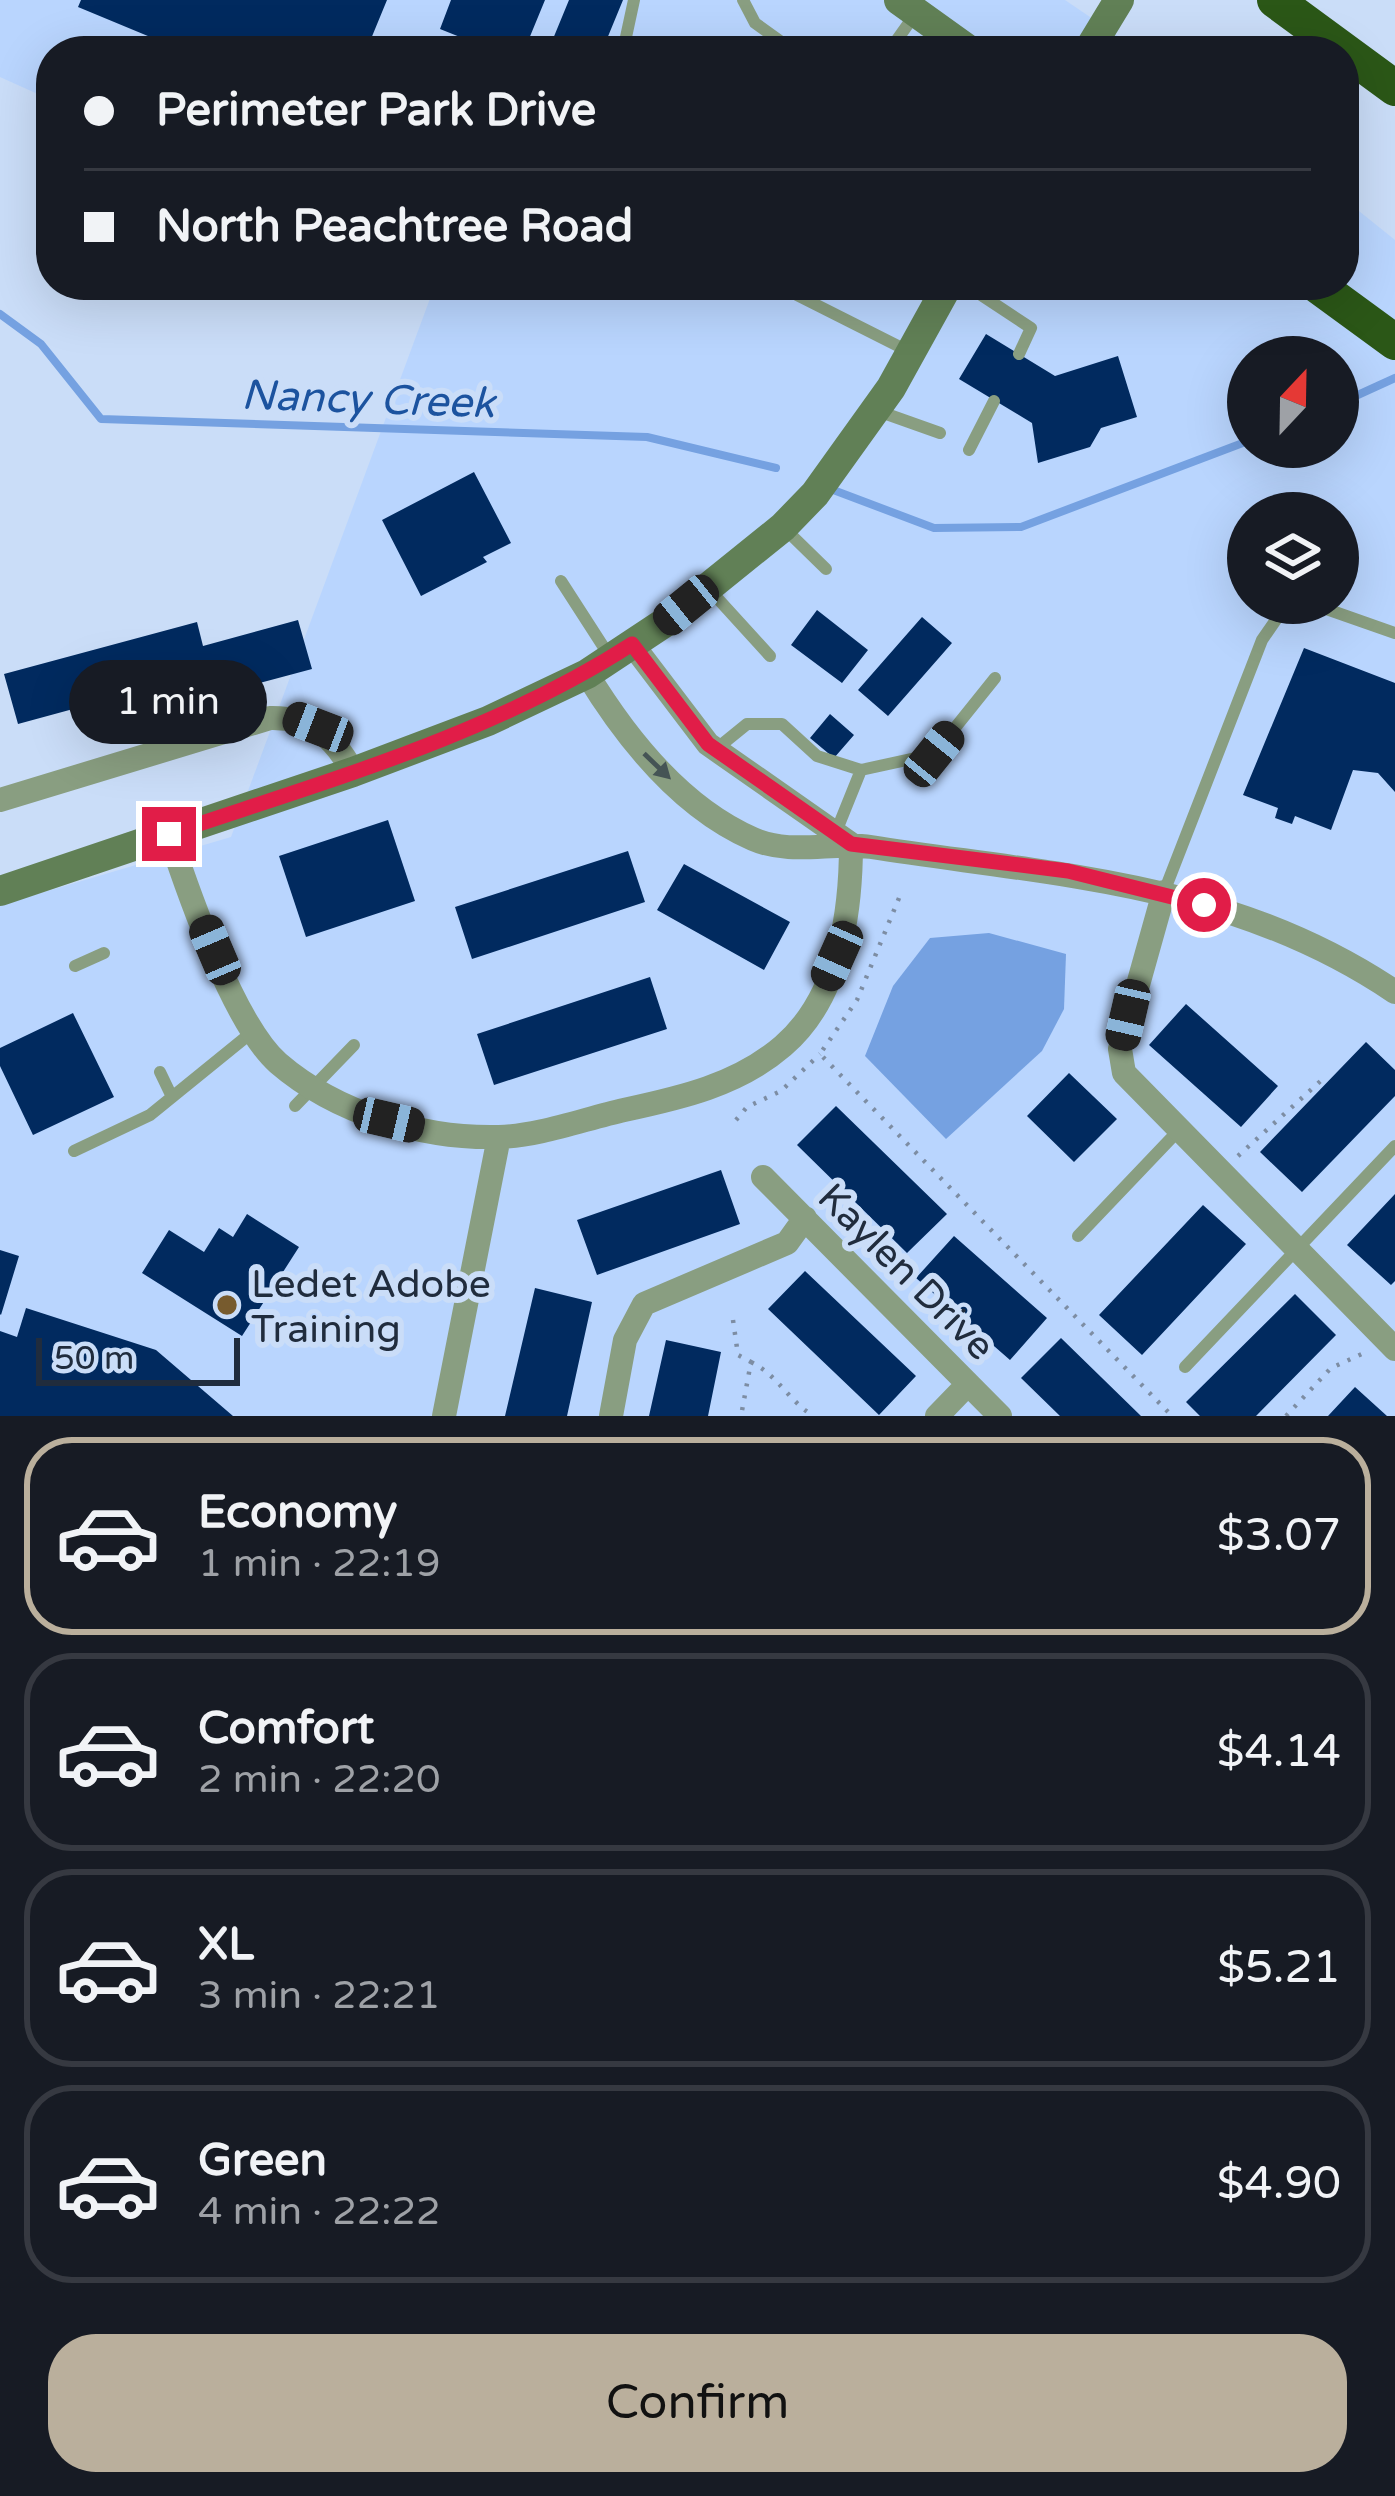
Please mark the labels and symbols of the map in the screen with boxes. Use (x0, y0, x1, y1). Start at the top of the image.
north arrow (1227, 336, 1359, 468)
water label: Nancy Creek (240, 370, 499, 430)
car (647, 568, 725, 642)
callout: 1 min (70, 660, 268, 744)
car (278, 697, 358, 757)
car (897, 715, 971, 793)
one-way arrow (643, 752, 671, 780)
route end (142, 807, 196, 861)
route start (1177, 878, 1231, 932)
car (184, 910, 246, 990)
car (806, 916, 868, 996)
car (1102, 976, 1154, 1054)
car (350, 1094, 428, 1146)
street label: Kaylen Drive (808, 1174, 1004, 1370)
place label: Ledet Adobe Training (251, 1261, 491, 1353)
marker: Ledet Adobe Training (214, 1292, 240, 1318)
scale bar (36, 1332, 240, 1385)

